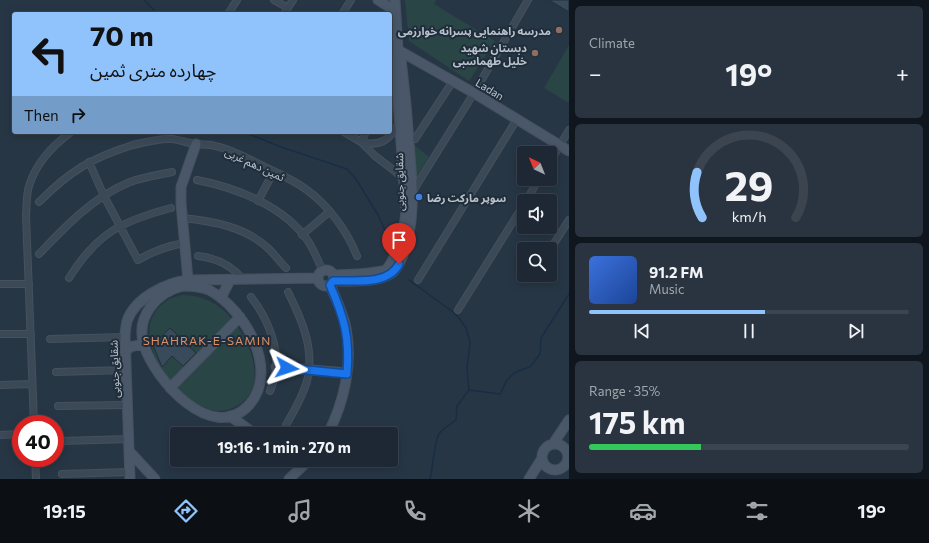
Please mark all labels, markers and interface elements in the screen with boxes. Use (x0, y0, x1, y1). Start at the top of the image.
text: 70 m (90, 18, 154, 52)
place label: مدرسه راهنمایی پسرانه خوارزمی (398, 24, 551, 38)
marker: مدرسه راهنمایی پسرانه خوارزمی (554, 25, 564, 35)
icon: left (24, 28, 76, 80)
text: Climate (589, 35, 635, 51)
place label: دبستان شهید خلیل طهماسبی (453, 41, 527, 68)
marker: دبستان شهید خلیل طهماسبی (530, 48, 540, 58)
text: 19° (725, 55, 772, 92)
text: چهارده متری ثمین (90, 59, 216, 81)
text: − (589, 60, 602, 87)
text: + (896, 60, 909, 87)
street label: Ladan (474, 76, 506, 102)
icon: right (67, 104, 89, 126)
text: Then (24, 106, 59, 124)
street label: ثمین دهم غربی (222, 145, 287, 186)
north arrow (517, 146, 557, 186)
map controls (517, 146, 557, 282)
street label: شقایق جنوبی (392, 152, 407, 211)
text: 29 (724, 159, 774, 210)
place label: سوپر مارکت رضا (427, 191, 506, 205)
marker: سوپر مارکت رضا (414, 192, 424, 202)
button: sound (517, 194, 557, 234)
text: km/h (732, 207, 766, 225)
pin (382, 223, 416, 264)
icon: arrive (388, 229, 410, 251)
button: search (517, 242, 557, 282)
text: 91.2 FM (649, 263, 704, 281)
text: Music (649, 281, 684, 297)
icon: previous (631, 320, 653, 342)
icon: pause (738, 320, 760, 342)
icon: next (845, 320, 867, 342)
district label: SHAHRAK-E-SAMIN (143, 333, 271, 347)
street label: شقایق جنوبی (106, 339, 123, 398)
position arrow (266, 347, 308, 389)
text: Range · 35% (589, 383, 660, 399)
text: 175 km (589, 403, 686, 440)
speed limit sign: 40 (12, 415, 64, 467)
text: 19:16 · 1 min · 270 m (217, 438, 351, 456)
icon: directions (172, 497, 200, 525)
icon: music (286, 497, 314, 525)
icon: phone (401, 497, 429, 525)
icon: climate (515, 497, 543, 525)
icon: car (629, 497, 657, 525)
icon: filters (743, 497, 771, 525)
text: 19:15 (43, 500, 86, 522)
text: 19° (858, 500, 886, 522)

